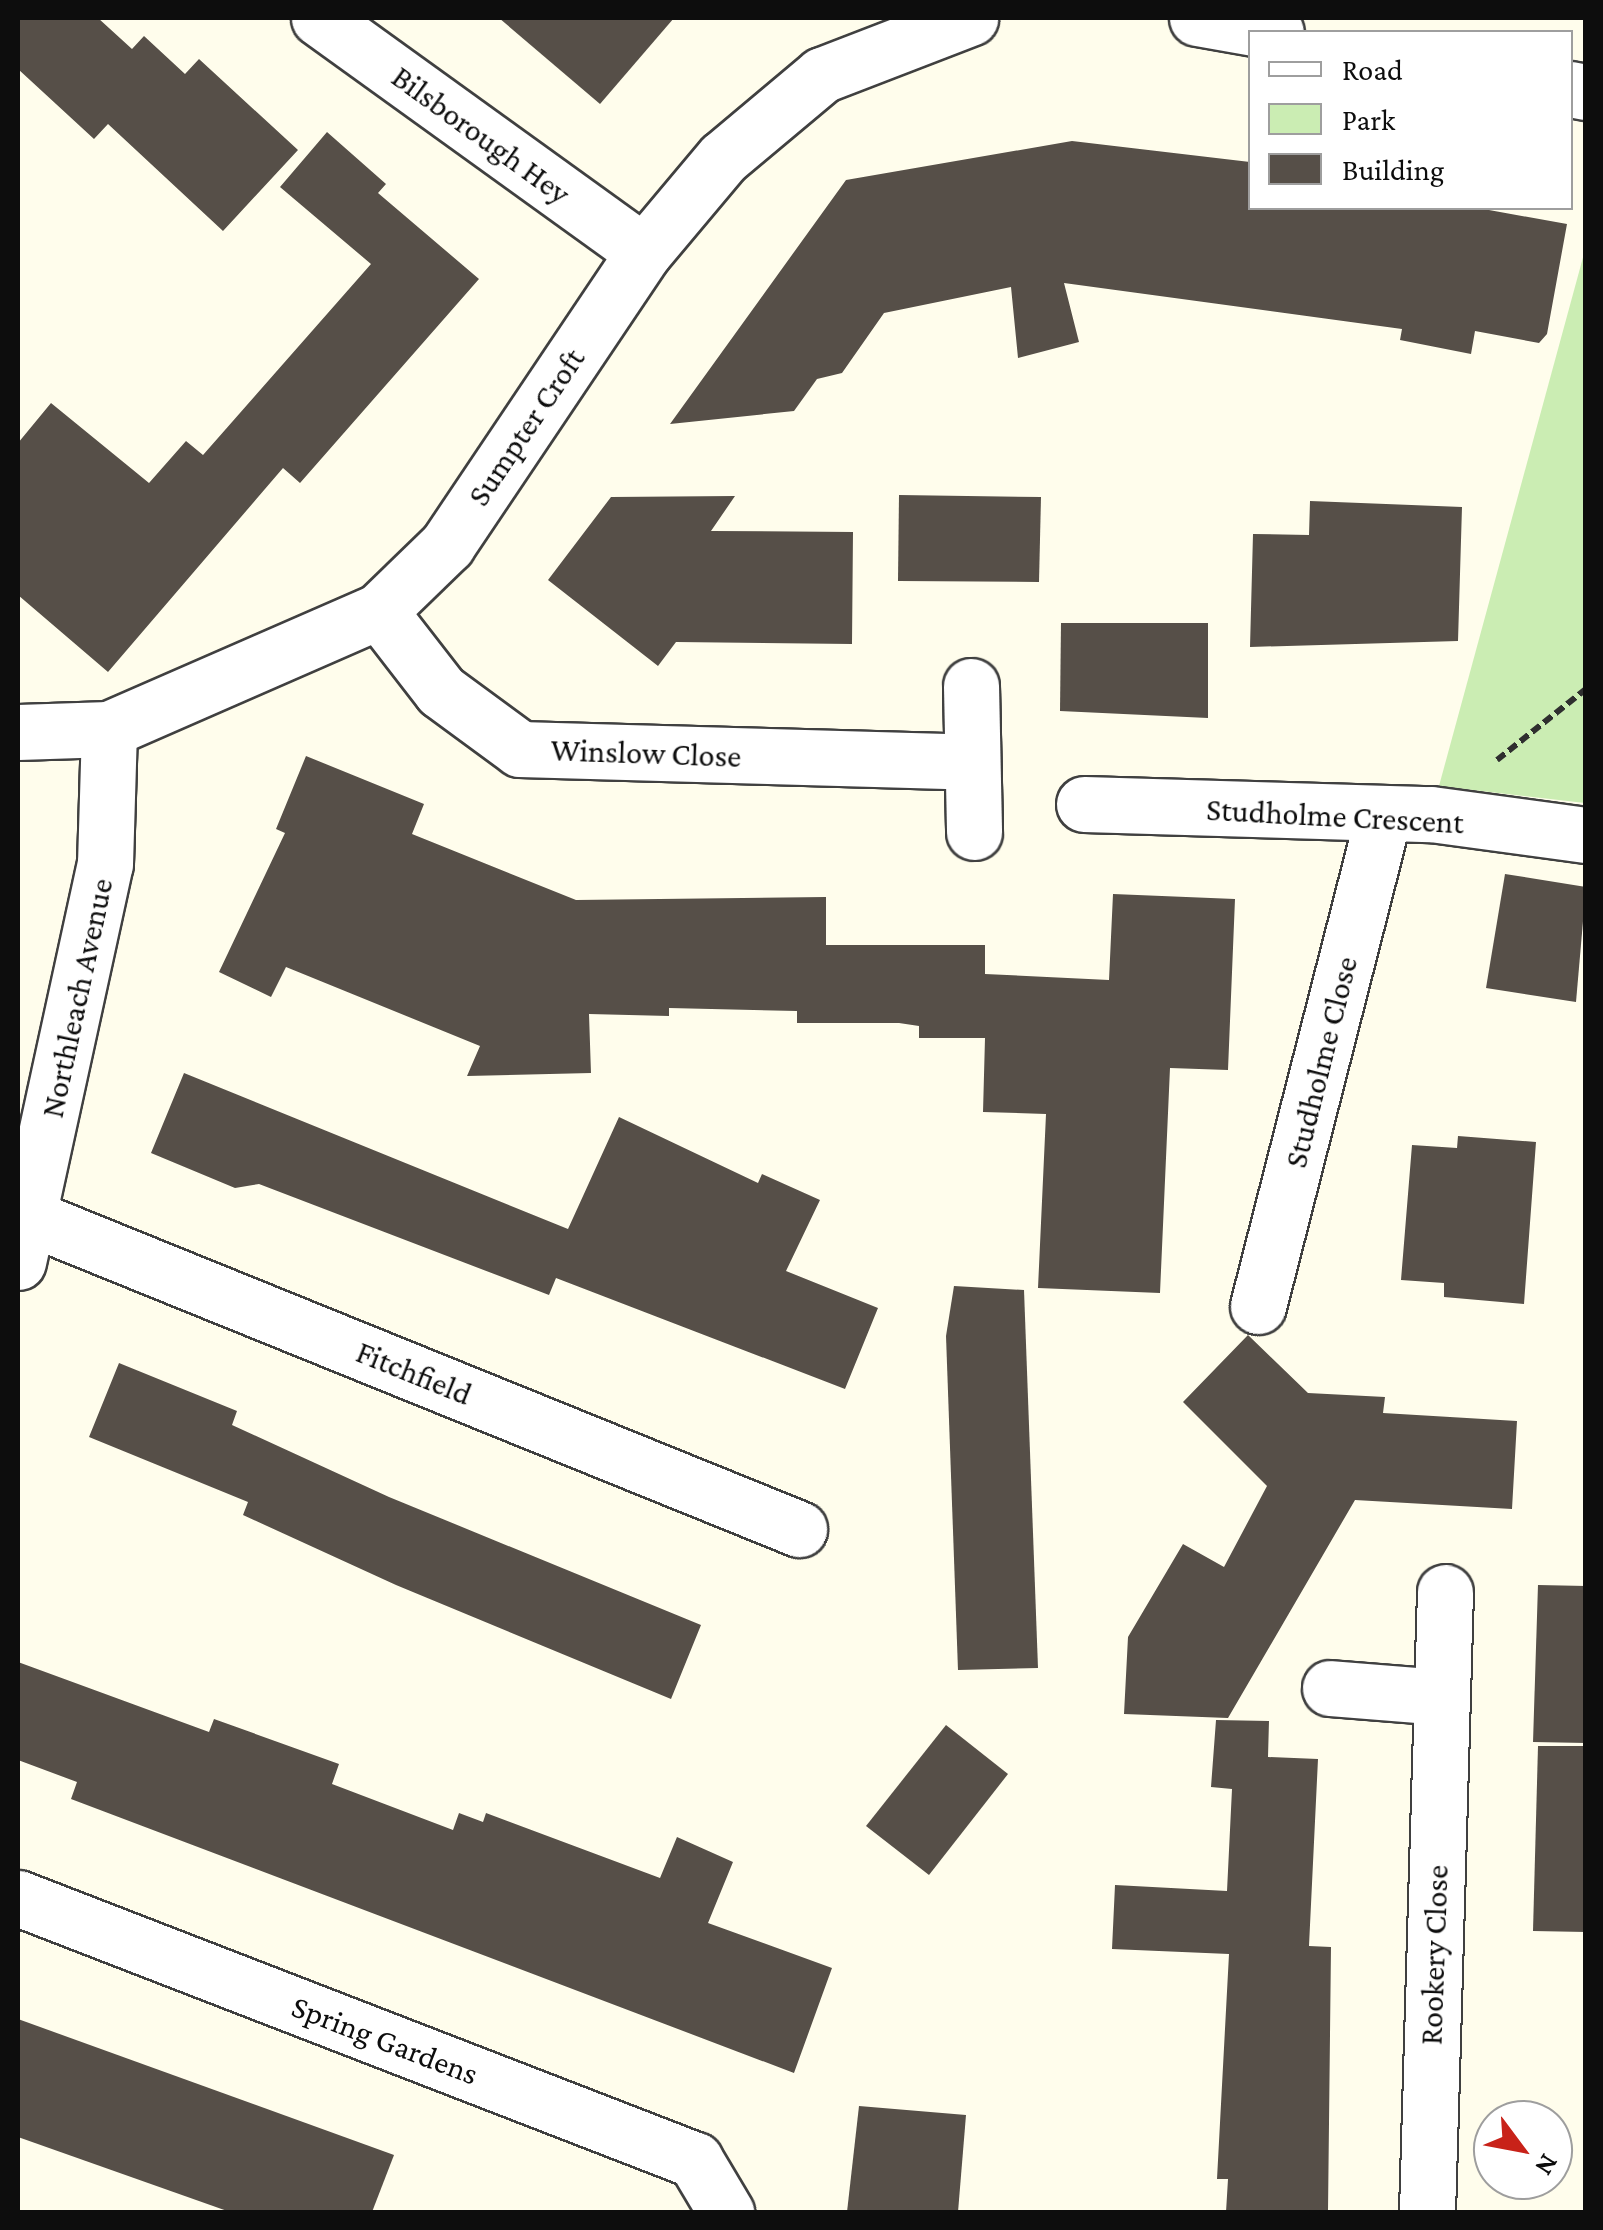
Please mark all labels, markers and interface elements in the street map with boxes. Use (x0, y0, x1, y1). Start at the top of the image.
legend (1248, 30, 1573, 210)
text: Road (1342, 53, 1403, 86)
street label: Bilsborough Hey (384, 57, 578, 213)
text: Park (1342, 103, 1395, 136)
text: Building (1342, 153, 1444, 186)
street label: Sumpter Croft (459, 341, 593, 513)
street label: Winslow Close (550, 730, 742, 776)
street label: Studholme Crescent (1205, 790, 1465, 842)
street label: Northleach Avenue (33, 875, 121, 1121)
street label: Studholme Close (1276, 952, 1366, 1172)
street label: Fitchfield (351, 1333, 477, 1413)
street label: Rookery Close (1412, 1864, 1456, 2046)
street label: Spring Gardens (286, 1987, 484, 2093)
north arrow (1473, 2100, 1573, 2200)
text: N (1529, 2149, 1565, 2181)

